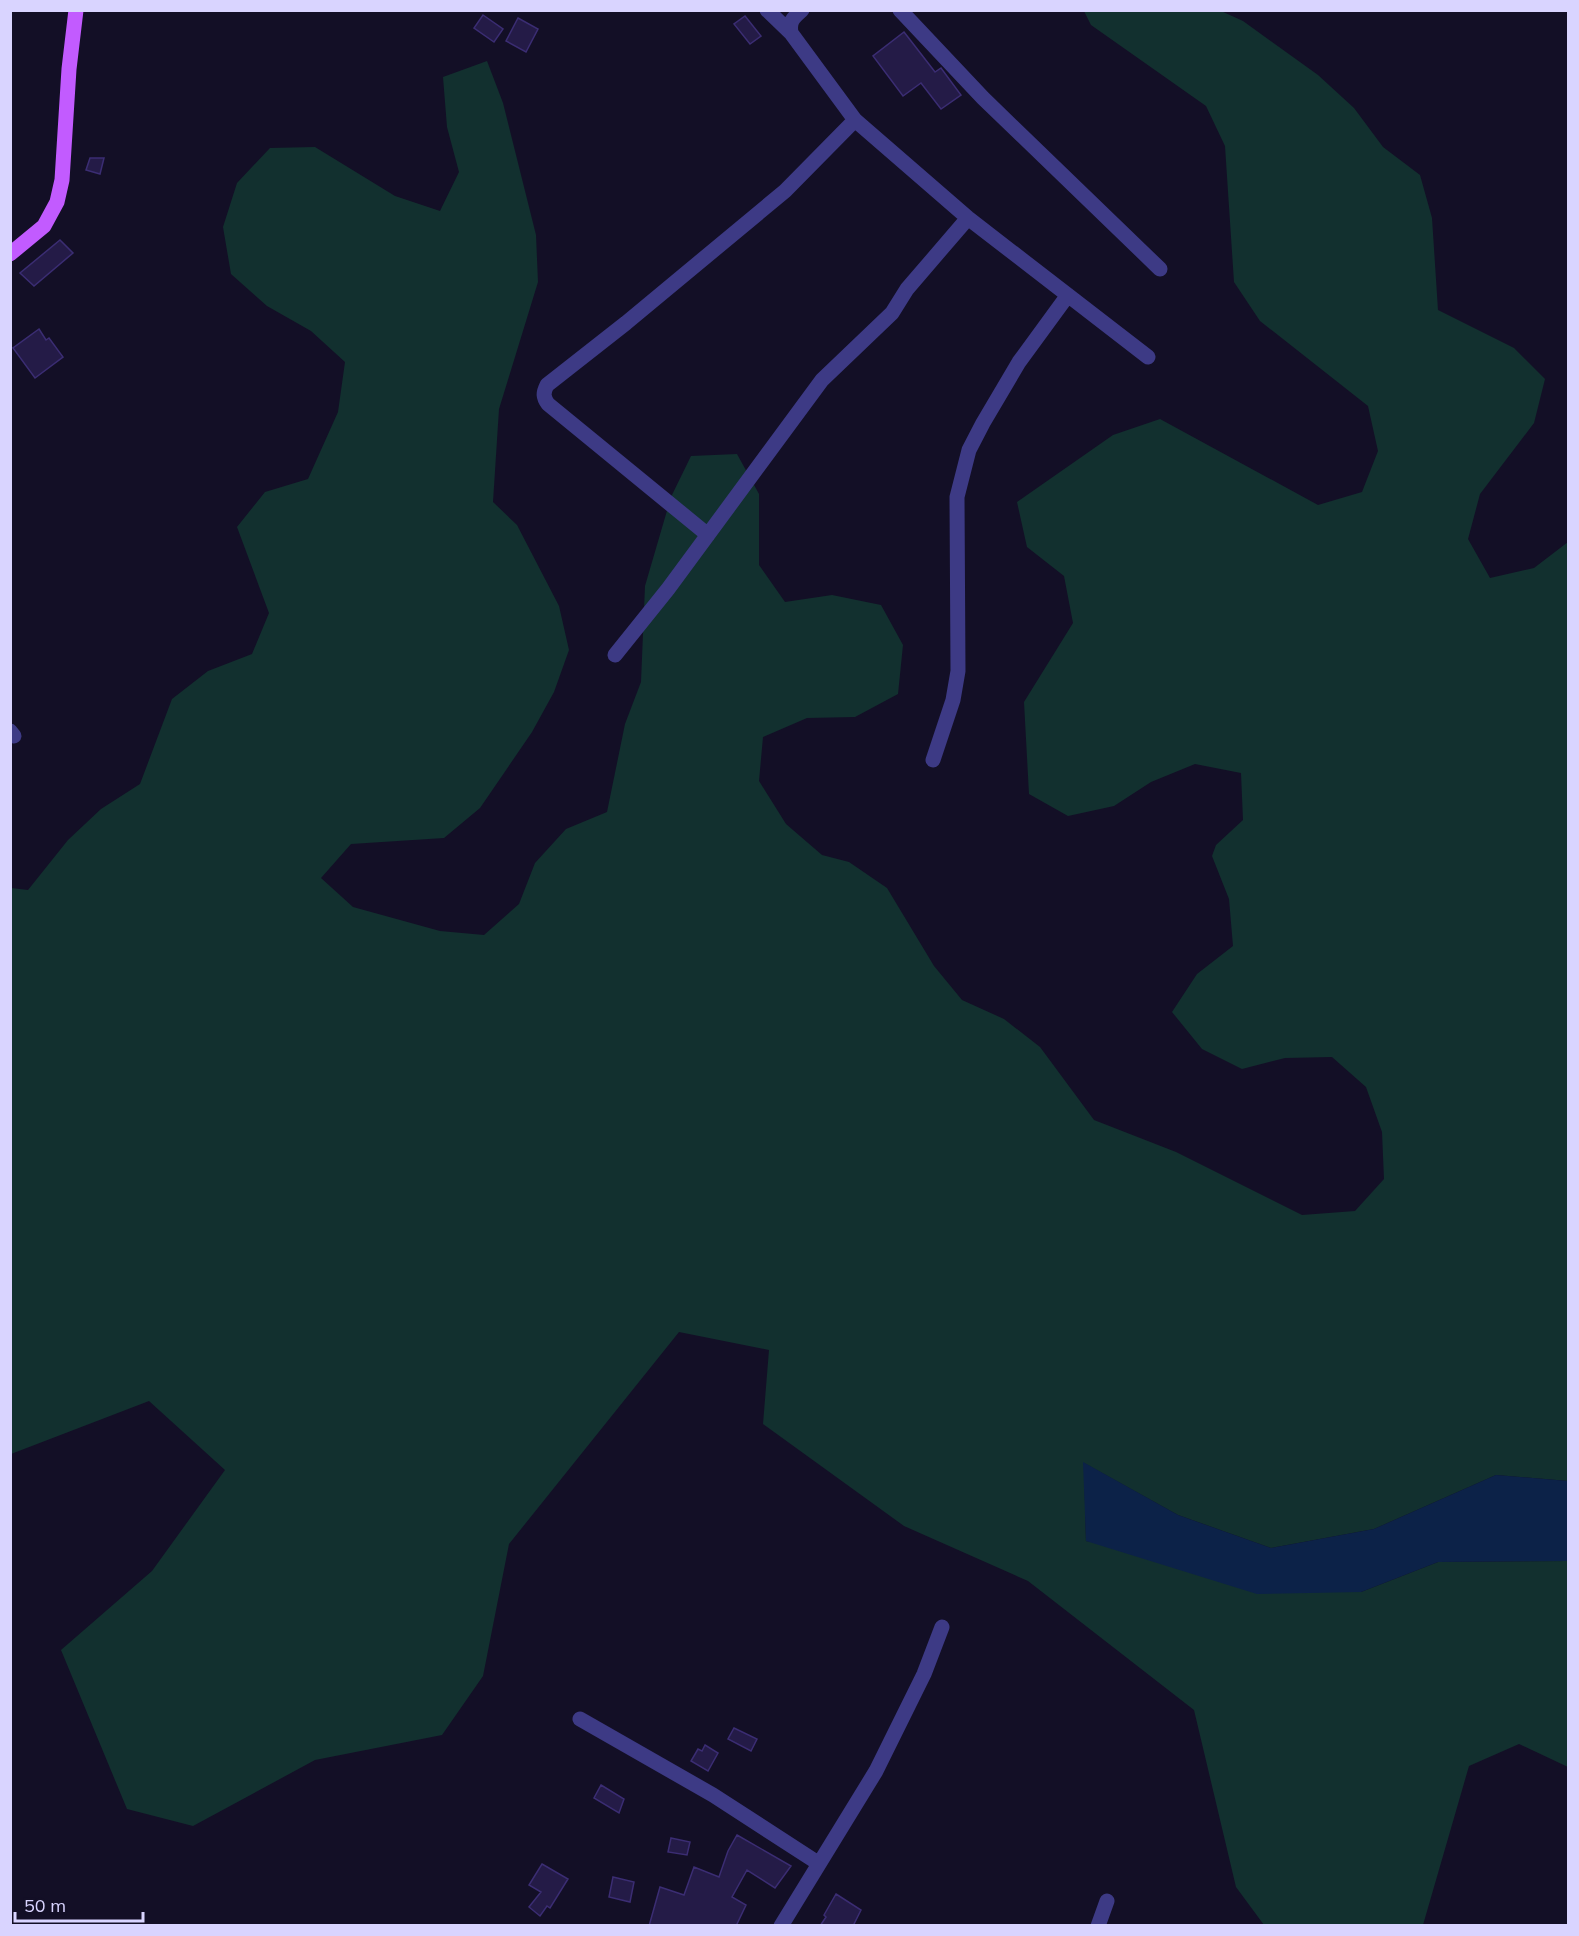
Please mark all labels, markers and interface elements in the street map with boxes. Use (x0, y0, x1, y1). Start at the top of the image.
scale bar (15, 1885, 142, 1923)
text: 50 m (24, 1894, 66, 1917)

